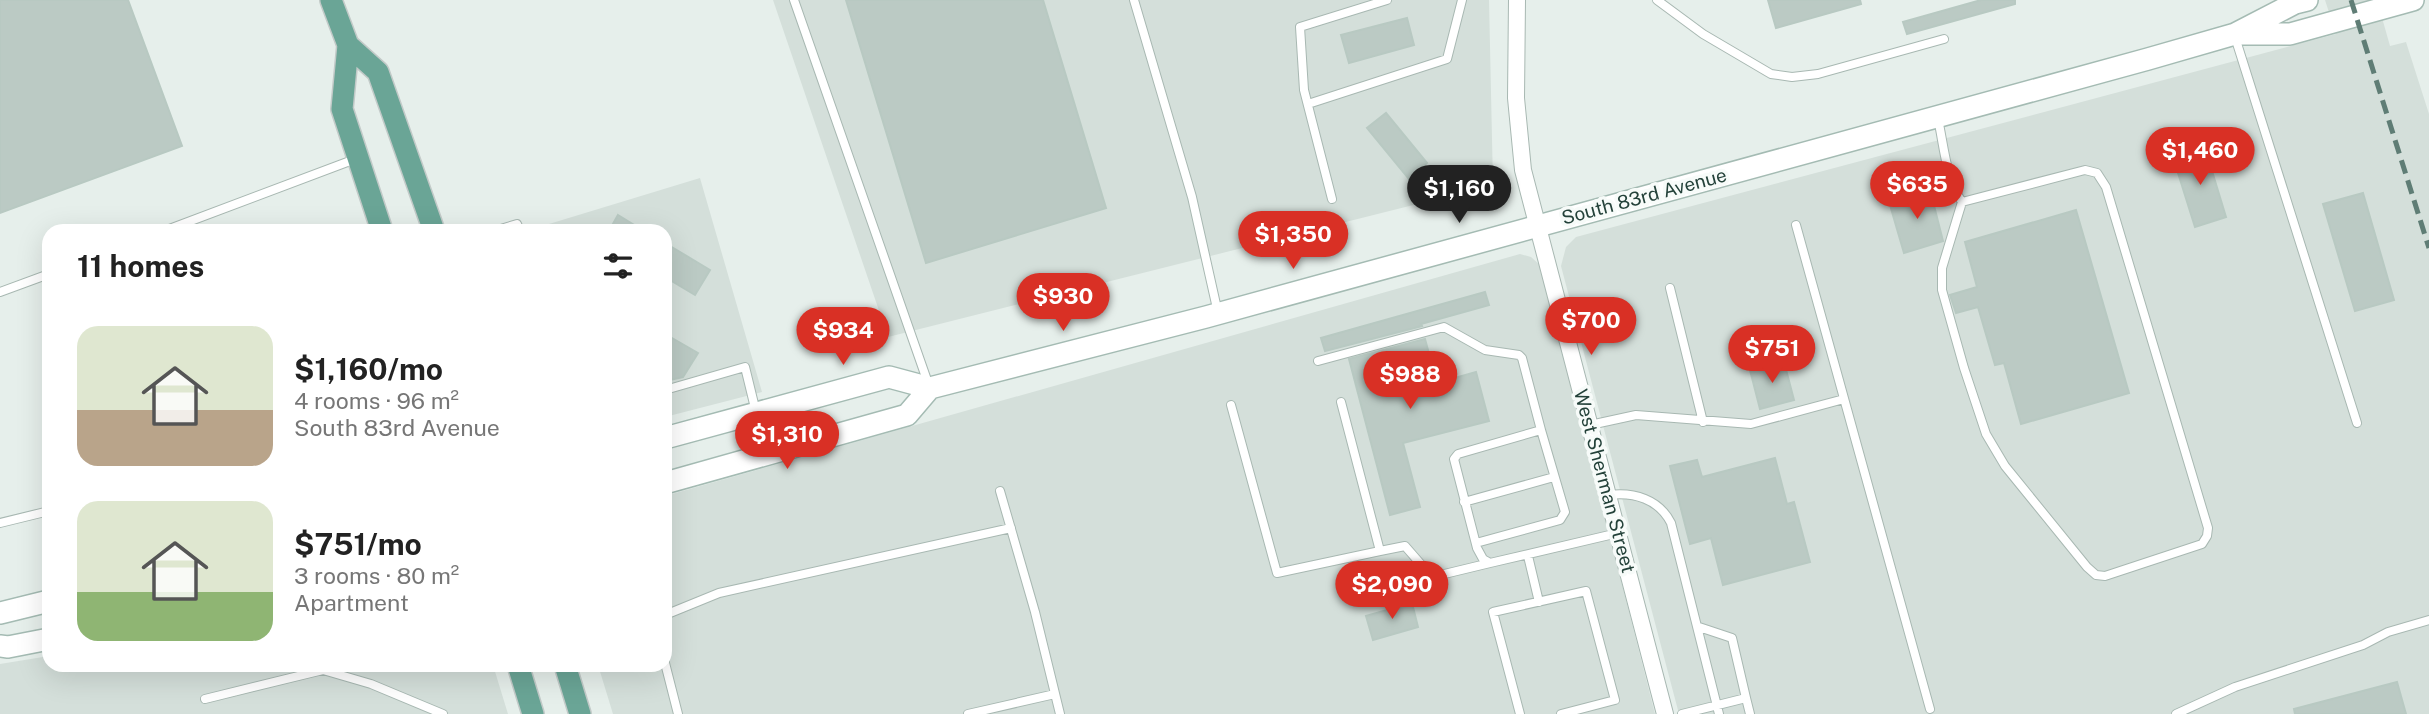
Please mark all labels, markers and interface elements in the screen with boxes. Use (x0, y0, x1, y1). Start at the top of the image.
pin: $1,460 (2143, 128, 2257, 187)
text: $1,460 (2162, 136, 2238, 163)
pin: $635 (1876, 162, 1958, 221)
street label: South 83rd Avenue (1559, 163, 1729, 229)
pin: $1,160 (1402, 166, 1516, 225)
text: $635 (1886, 170, 1948, 197)
text: $1,160 (1423, 174, 1495, 201)
pin: $1,350 (1236, 212, 1350, 271)
text: $1,350 (1254, 220, 1332, 247)
icon: filters (599, 247, 637, 285)
text: 11 homes (77, 248, 204, 284)
pin: $930 (1022, 274, 1104, 333)
text: $930 (1033, 282, 1093, 309)
pin: $700 (1550, 298, 1632, 357)
text: $700 (1561, 306, 1621, 333)
pin: $934 (802, 308, 884, 367)
text: $934 (812, 316, 874, 343)
pin: $751 (1731, 326, 1813, 385)
text: $751 (1744, 334, 1800, 361)
text: $1,160/mo (294, 351, 443, 387)
pin: $988 (1369, 352, 1451, 411)
icon: home (133, 354, 217, 438)
text: $988 (1379, 360, 1441, 387)
text: 4 rooms · 96 m² (294, 387, 459, 414)
street label: West Sherman Street (1570, 387, 1640, 575)
pin: $1,310 (730, 412, 844, 471)
text: South 83rd Avenue (294, 414, 500, 441)
text: $1,310 (751, 420, 823, 447)
text: $751/mo (294, 526, 422, 562)
icon: home (133, 529, 217, 613)
text: 3 rooms · 80 m² (294, 562, 459, 589)
pin: $2,090 (1335, 562, 1449, 621)
text: $2,090 (1351, 570, 1433, 597)
text: Apartment (294, 589, 409, 616)

